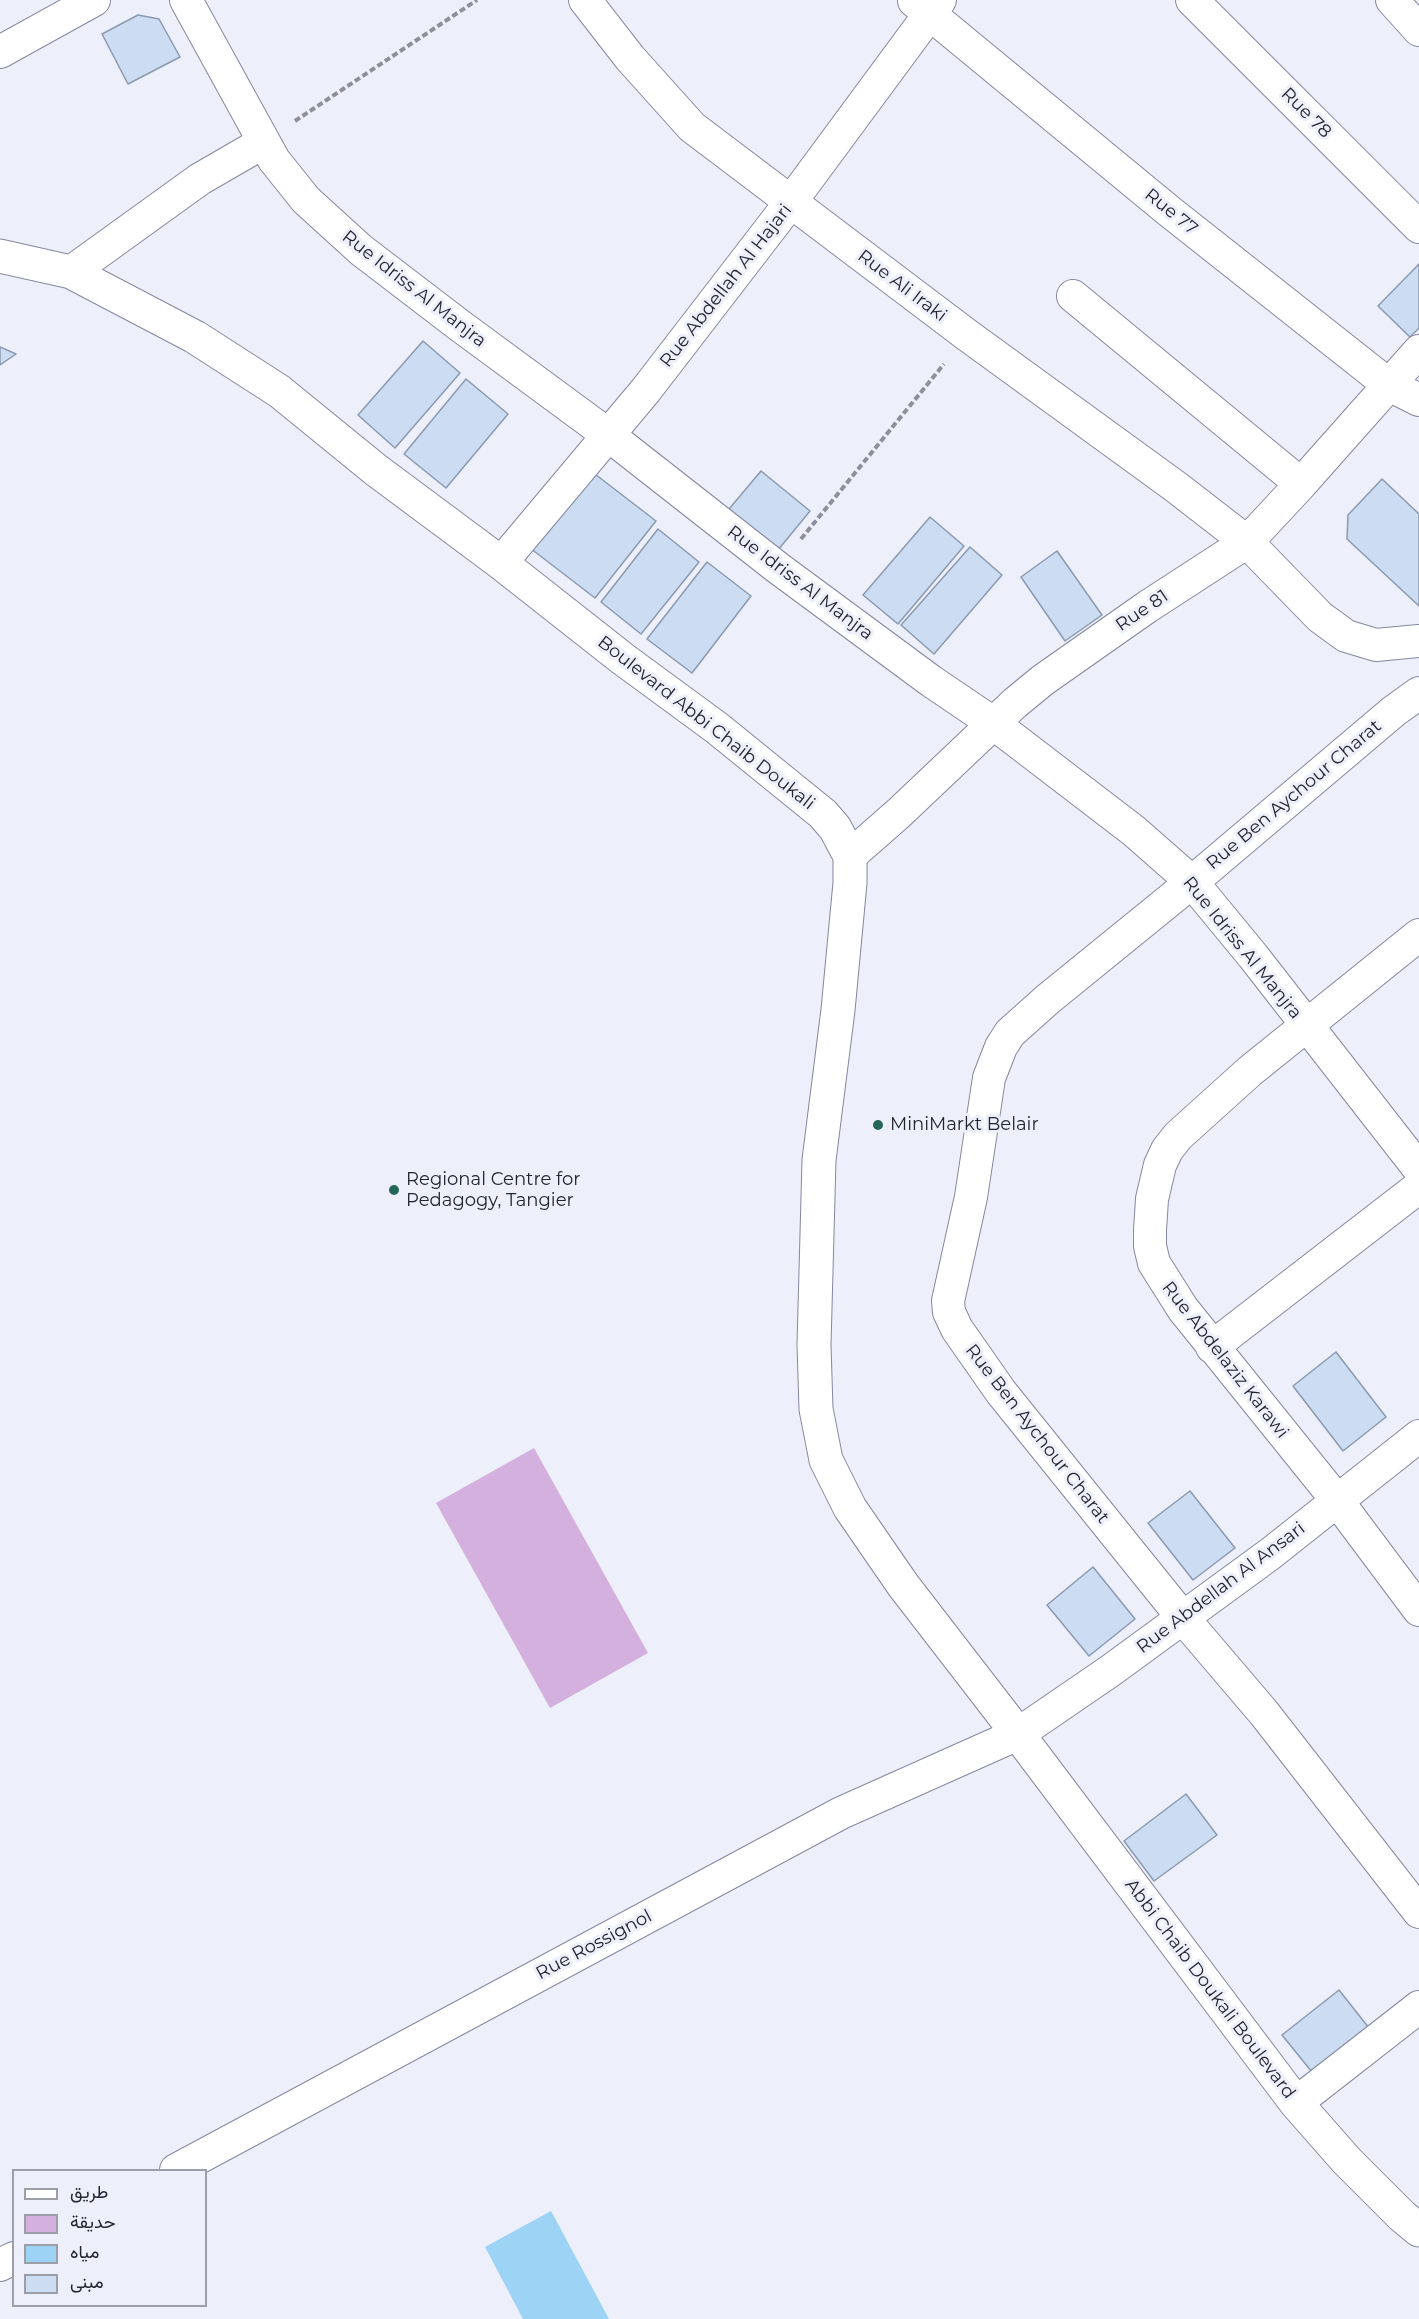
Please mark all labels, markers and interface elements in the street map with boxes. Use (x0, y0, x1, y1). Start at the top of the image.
street label: Rue 78 (1276, 83, 1336, 143)
street label: Rue 77 (1140, 184, 1202, 240)
street label: Rue Abdellah Al Hajari (656, 200, 796, 372)
street label: Rue Idriss Al Manjra (338, 226, 490, 352)
street label: Rue Ali Iraki (853, 245, 951, 327)
street label: Rue Idriss Al Manjra (723, 521, 877, 645)
street label: Rue 81 (1112, 586, 1172, 636)
street label: Boulevard Abbi Chaib Doukali (593, 631, 819, 815)
street label: Rue Ben Aychour Charat (1202, 716, 1386, 874)
street label: Rue Idriss Al Manjra (1178, 872, 1306, 1024)
place label: MiniMarkt Belair (890, 1114, 1039, 1136)
marker: MiniMarkt Belair (871, 1118, 885, 1132)
place label: Regional Centre for Pedagogy, Tangier (406, 1169, 580, 1212)
marker: Regional Centre for Pedagogy, Tangier (387, 1183, 401, 1197)
street label: Rue Abdelaziz Karawi (1157, 1277, 1293, 1443)
street label: Rue Ben Aychour Charat (960, 1340, 1114, 1528)
street label: Rue Abdellah Al Ansari (1133, 1518, 1309, 1658)
street label: Abbi Chaib Doukali Boulevard (1120, 1875, 1300, 2103)
street label: Rue Rossignol (532, 1905, 656, 1985)
legend (12, 2169, 207, 2307)
text: طريق (70, 2181, 108, 2203)
text: حديقة (70, 2211, 116, 2233)
text: مياه (70, 2241, 99, 2263)
text: مبنى (70, 2271, 104, 2293)

